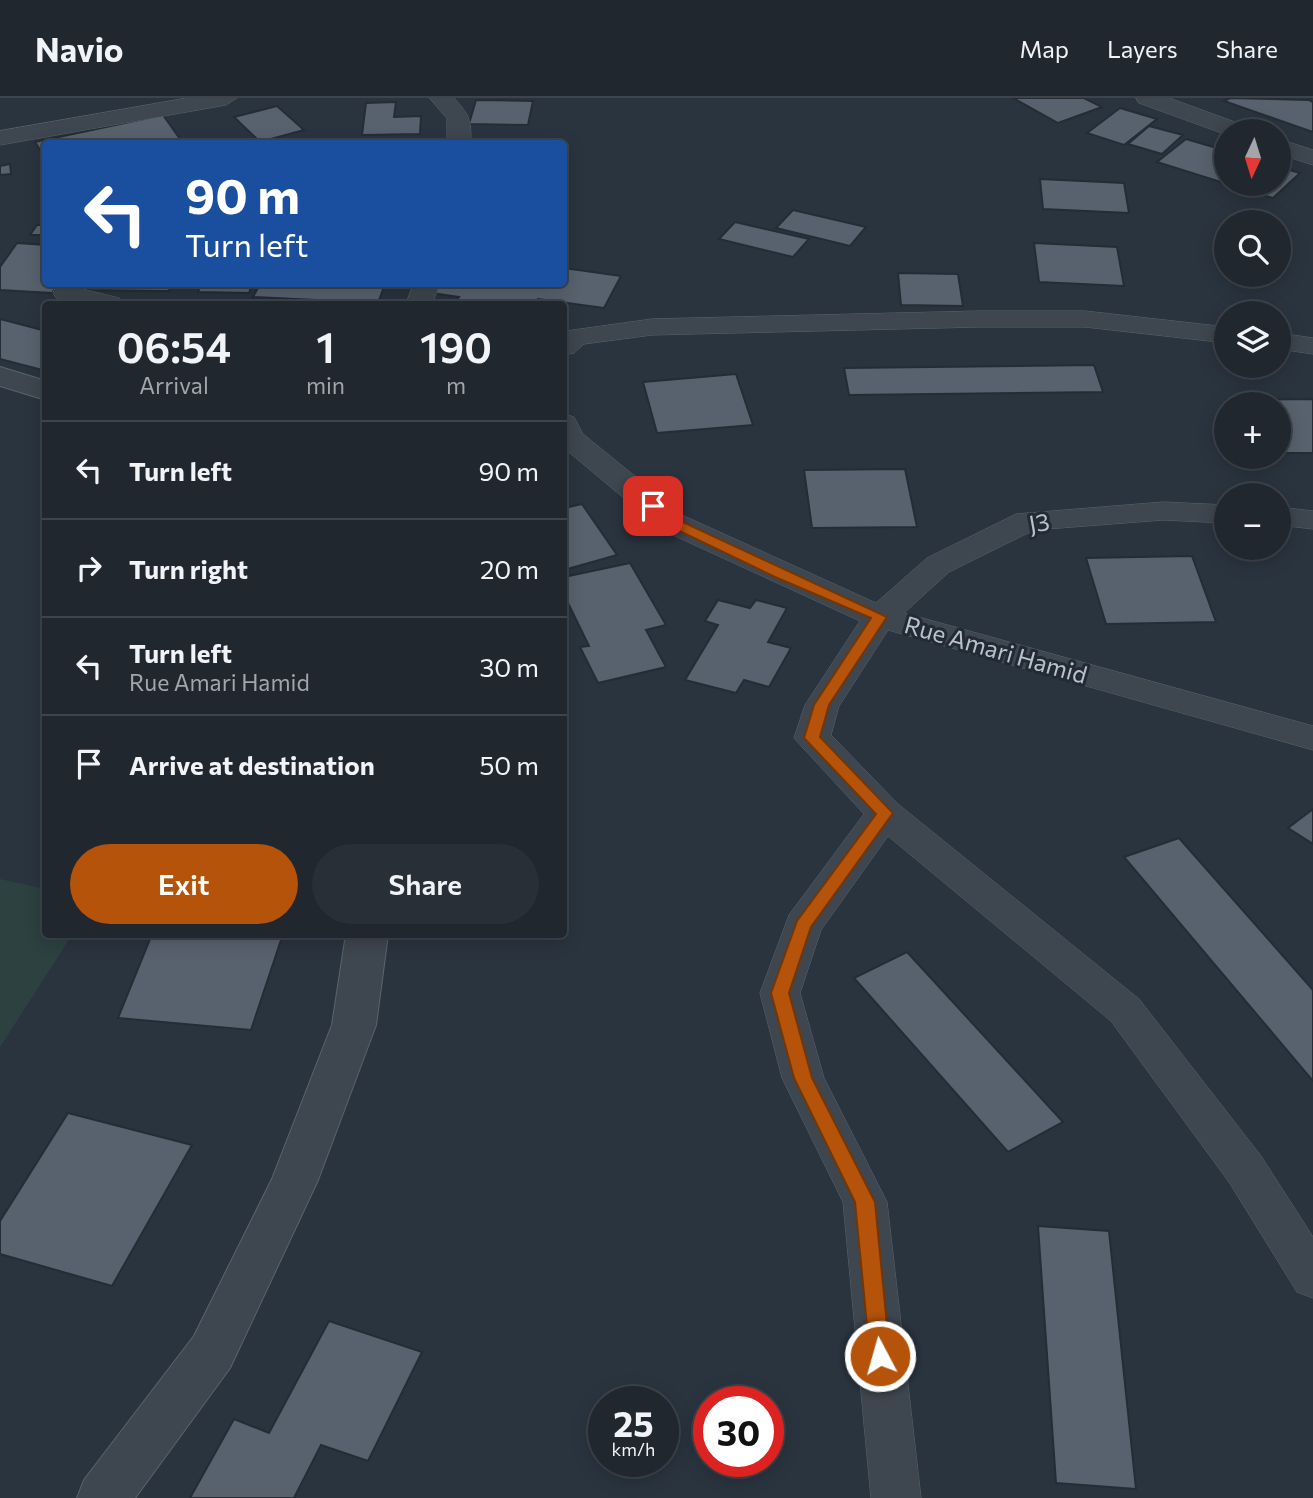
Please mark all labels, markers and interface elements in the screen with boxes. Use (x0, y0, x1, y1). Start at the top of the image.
text: Navio (35, 28, 124, 69)
text: Map (1020, 34, 1069, 63)
text: Layers (1107, 34, 1178, 63)
text: Share (1216, 34, 1278, 63)
north arrow (1214, 119, 1292, 196)
map controls (1214, 119, 1291, 560)
text: 90 m (185, 164, 300, 224)
icon: left (70, 168, 161, 259)
button: search (1214, 210, 1291, 287)
text: Turn left (185, 224, 309, 264)
button: layers (1214, 301, 1291, 378)
text: 06:54 (117, 320, 231, 372)
text: 1 (316, 320, 335, 372)
text: 190 (420, 320, 492, 372)
text: Arrival (139, 371, 209, 399)
text: min (306, 371, 345, 399)
text: m (446, 371, 466, 399)
button: + (1214, 392, 1291, 469)
icon: left (70, 451, 108, 489)
text: Turn left (129, 455, 232, 486)
text: 90 m (479, 455, 539, 486)
pin (623, 476, 683, 536)
button: − (1214, 483, 1291, 560)
icon: arrive (634, 487, 672, 525)
street label: J3 (1026, 506, 1052, 538)
icon: right (70, 549, 108, 587)
text: Turn right (129, 553, 248, 584)
text: 20 m (480, 553, 539, 584)
street label: Rue Amari Hamid (901, 609, 1091, 689)
text: Turn left (129, 637, 232, 668)
icon: left (70, 647, 108, 685)
text: 30 m (480, 651, 539, 682)
text: Rue Amari Hamid (129, 668, 310, 696)
icon: arrive (70, 745, 108, 783)
text: Arrive at destination (129, 749, 375, 780)
text: 50 m (479, 749, 539, 780)
button: Exit (70, 844, 298, 924)
button: Share (312, 844, 539, 924)
position arrow (843, 1319, 917, 1393)
speed limit sign: 30 (693, 1386, 784, 1477)
text: 25 (613, 1401, 654, 1444)
text: km/h (612, 1438, 655, 1460)

